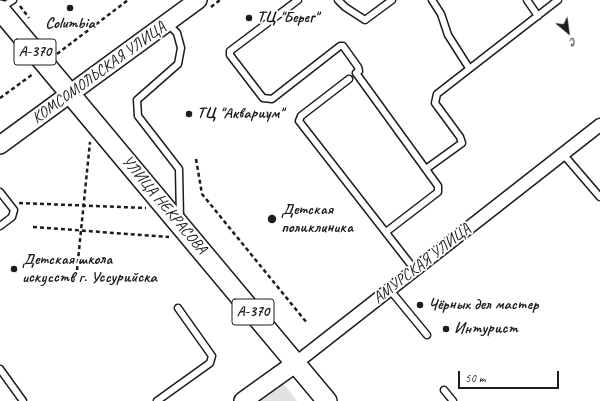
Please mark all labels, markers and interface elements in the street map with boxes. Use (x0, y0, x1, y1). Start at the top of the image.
marker: Columbia (65, 3, 75, 13)
place label: ТЦ "Берег" (257, 8, 318, 28)
north arrow (548, 12, 588, 52)
marker: ТЦ "Берег" (244, 13, 254, 23)
place label: Columbia (45, 14, 95, 34)
street label: КОМСОМОЛЬСКАЯ УЛИЦА (28, 18, 170, 128)
text: С (568, 35, 580, 50)
road number: А-370 (14, 39, 56, 65)
place label: ТЦ "Аквариум" (197, 104, 283, 124)
marker: ТЦ "Аквариум" (184, 109, 194, 119)
street label: УЛИЦА НЕКРАСОВА (117, 152, 211, 258)
place label: Детская поликлиника (281, 200, 353, 238)
marker: Детская поликлиника (266, 213, 278, 225)
street label: АМУРСКАЯ УЛИЦА (369, 220, 475, 308)
place label: Детская школа искусств г. Уссурийска (22, 250, 157, 288)
marker: Детская школа искусств г. Уссурийска (9, 264, 19, 274)
place label: Чёрных дел мастер (428, 295, 538, 315)
road number: А-370 (232, 299, 274, 325)
marker: Чёрных дел мастер (415, 300, 425, 310)
place label: Интурист (454, 319, 518, 339)
marker: Интурист (441, 324, 451, 334)
scale bar (460, 363, 561, 389)
text: 50 m (465, 370, 485, 386)

